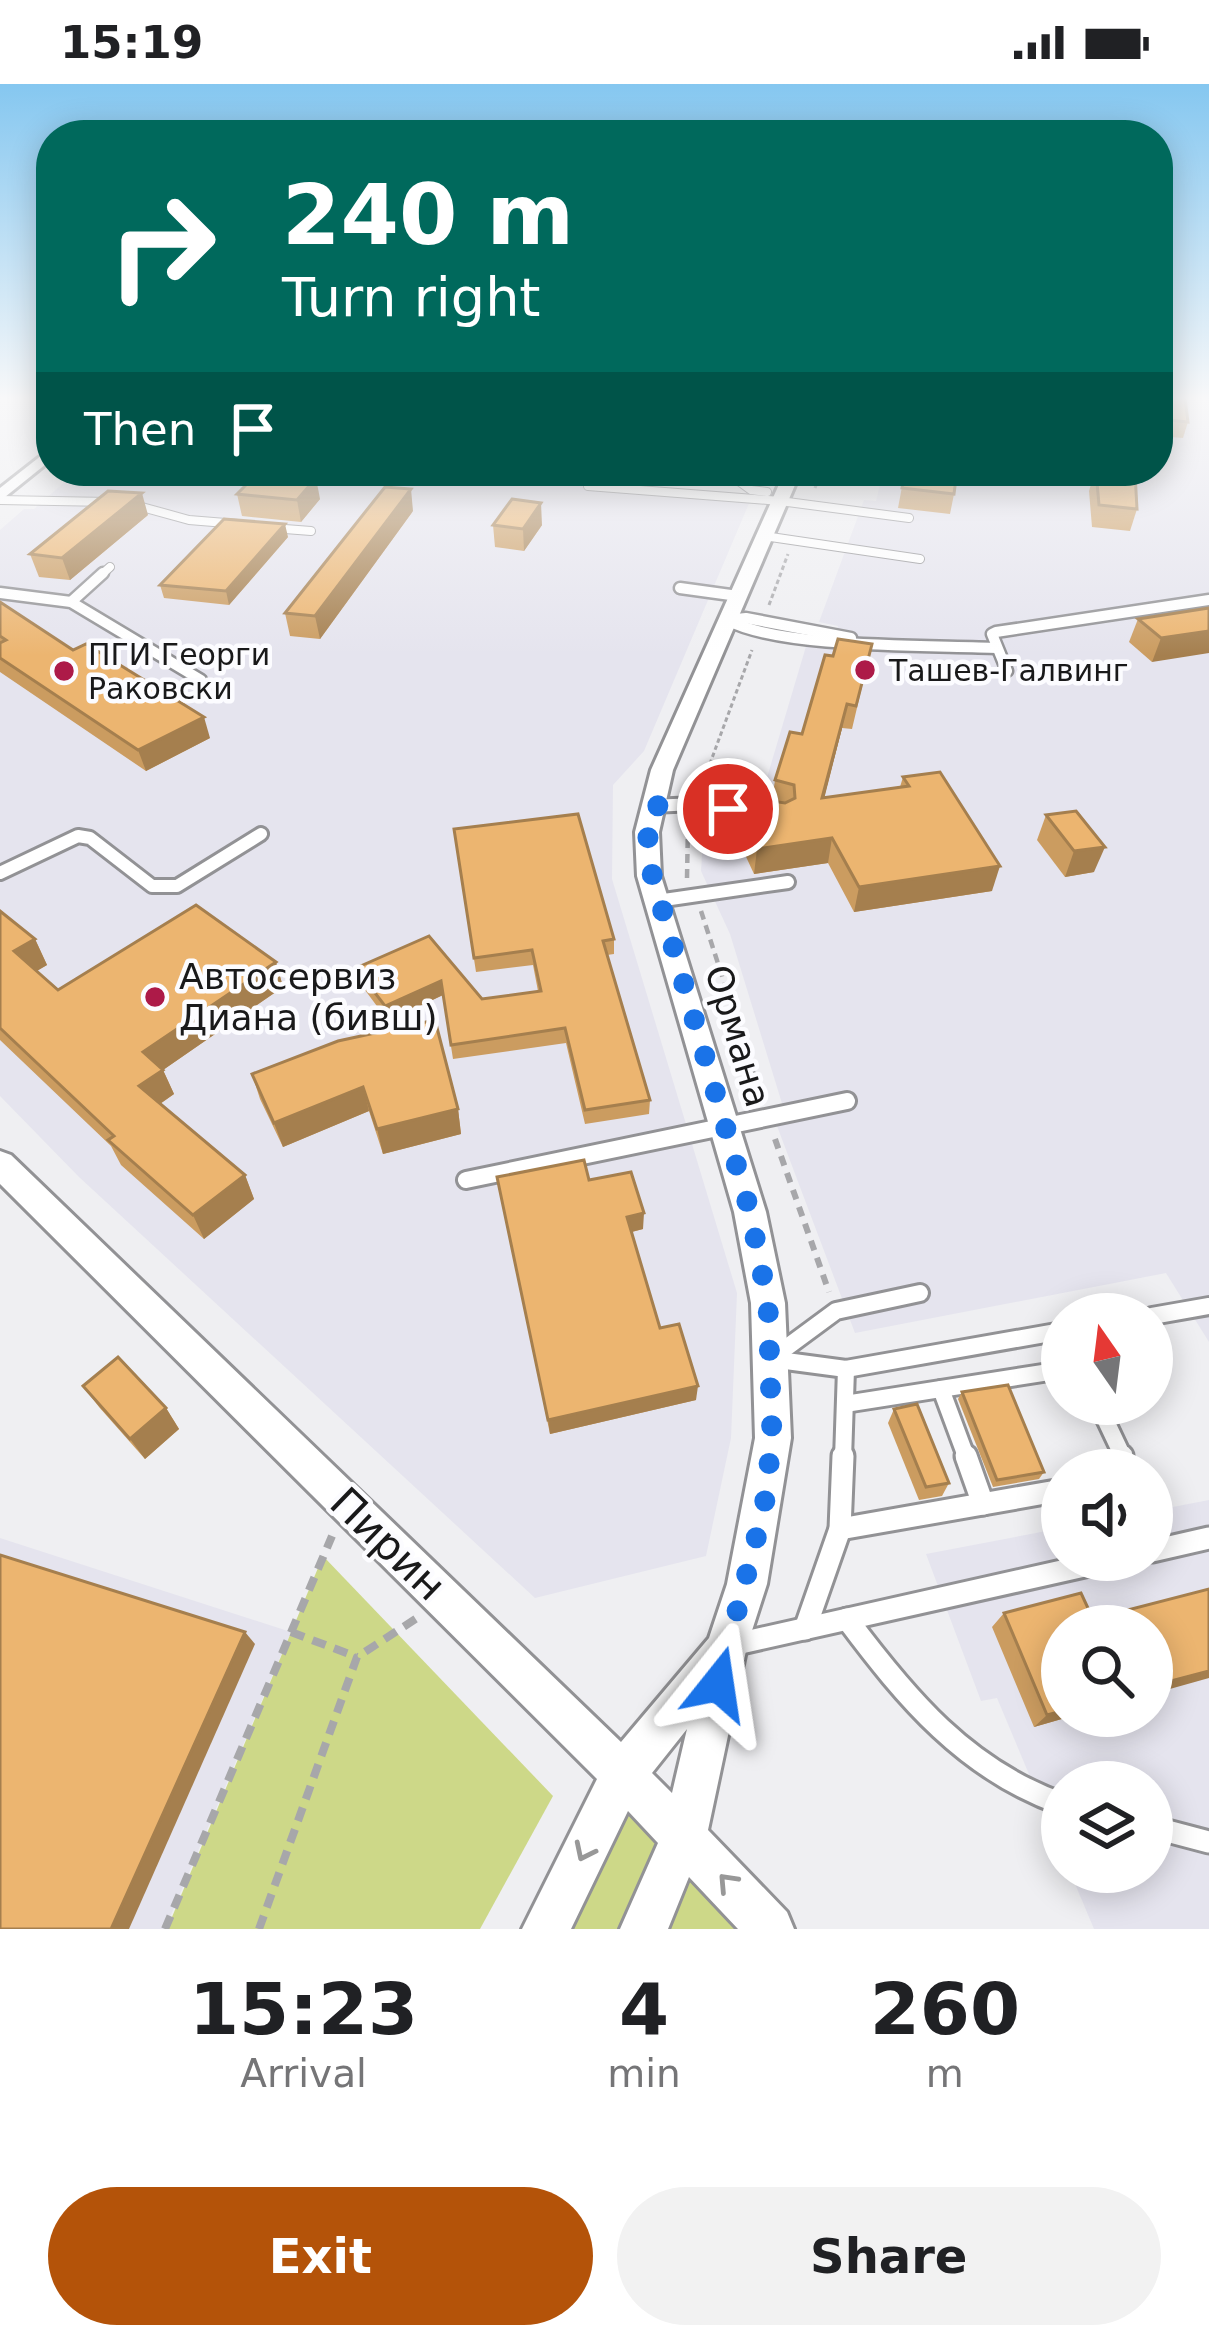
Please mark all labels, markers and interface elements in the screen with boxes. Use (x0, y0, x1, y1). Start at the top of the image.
text: 15:19 (60, 16, 203, 69)
text: 240 m (282, 166, 574, 264)
icon: right (84, 168, 240, 324)
text: Turn right (282, 266, 541, 329)
icon: arrive (220, 396, 286, 462)
text: Then (84, 403, 196, 456)
place label: ПГИ Георги Раковски (88, 637, 270, 706)
place label: Ташев-Галвинг (888, 653, 1129, 688)
marker: Ташев-Галвинг (852, 657, 878, 683)
marker: ПГИ Георги Раковски (51, 658, 77, 684)
pin (677, 758, 779, 860)
icon: arrive (695, 776, 761, 842)
place label: Автосервиз Диана (бивш) (179, 956, 437, 1038)
street label: Ормана (697, 960, 779, 1112)
marker: Автосервиз Диана (бивш) (142, 984, 168, 1010)
north arrow (1041, 1293, 1173, 1425)
map controls (1041, 1293, 1173, 1893)
button: sound (1041, 1449, 1173, 1581)
street label: Пирин (321, 1478, 455, 1610)
button: search (1041, 1605, 1173, 1737)
position arrow (655, 1621, 781, 1747)
button: layers (1041, 1761, 1173, 1893)
one-way arrow (575, 1839, 598, 1861)
one-way arrow (719, 1874, 741, 1896)
text: 15:23 (189, 1967, 418, 2051)
text: 4 (619, 1967, 669, 2051)
text: 260 (870, 1967, 1020, 2051)
text: Arrival (240, 2051, 367, 2096)
text: min (607, 2051, 681, 2096)
text: m (926, 2051, 964, 2096)
button: Exit (48, 2187, 593, 2325)
button: Share (617, 2187, 1161, 2325)

